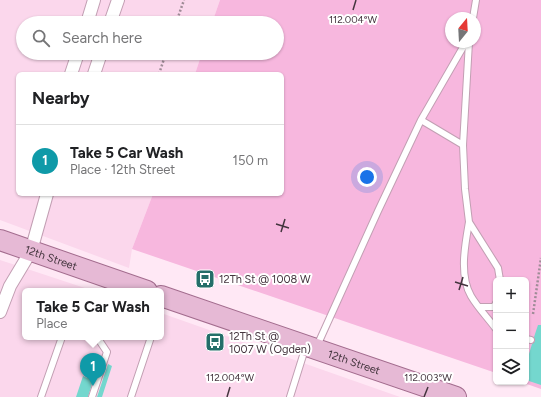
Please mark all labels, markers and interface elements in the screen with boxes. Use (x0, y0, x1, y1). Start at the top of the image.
north arrow (445, 12, 481, 48)
text: 112.004°W (329, 13, 378, 26)
search box (16, 16, 284, 60)
icon: search (30, 27, 52, 49)
text: Search here (62, 29, 142, 47)
text: Nearby (32, 88, 90, 108)
text: Take 5 Car Wash (70, 144, 183, 162)
text: 1 (42, 153, 48, 168)
text: 150 m (233, 153, 268, 168)
text: Place · 12th Street (70, 162, 175, 177)
your location (357, 167, 377, 187)
street label: 12th Street (23, 243, 79, 273)
bus stop icon: 12Th St @ 1008 W (194, 268, 216, 290)
place label: 12Th St @ 1008 W (219, 273, 311, 286)
map controls (493, 277, 529, 385)
button: + (493, 277, 529, 313)
popup (22, 288, 164, 340)
text: Take 5 Car Wash (36, 298, 150, 316)
button: − (493, 313, 529, 349)
text: Place (36, 316, 67, 331)
place label: 12Th St @ 1007 W (Ogden) (229, 330, 311, 356)
bus stop icon: 12Th St @ 1007 W (Ogden) (204, 331, 226, 353)
street label: 12th Street (326, 347, 382, 377)
button: layers (493, 349, 529, 385)
pin: 1 (80, 353, 106, 386)
text: 112.004°W (206, 371, 255, 384)
text: 112.003°W (404, 371, 452, 384)

